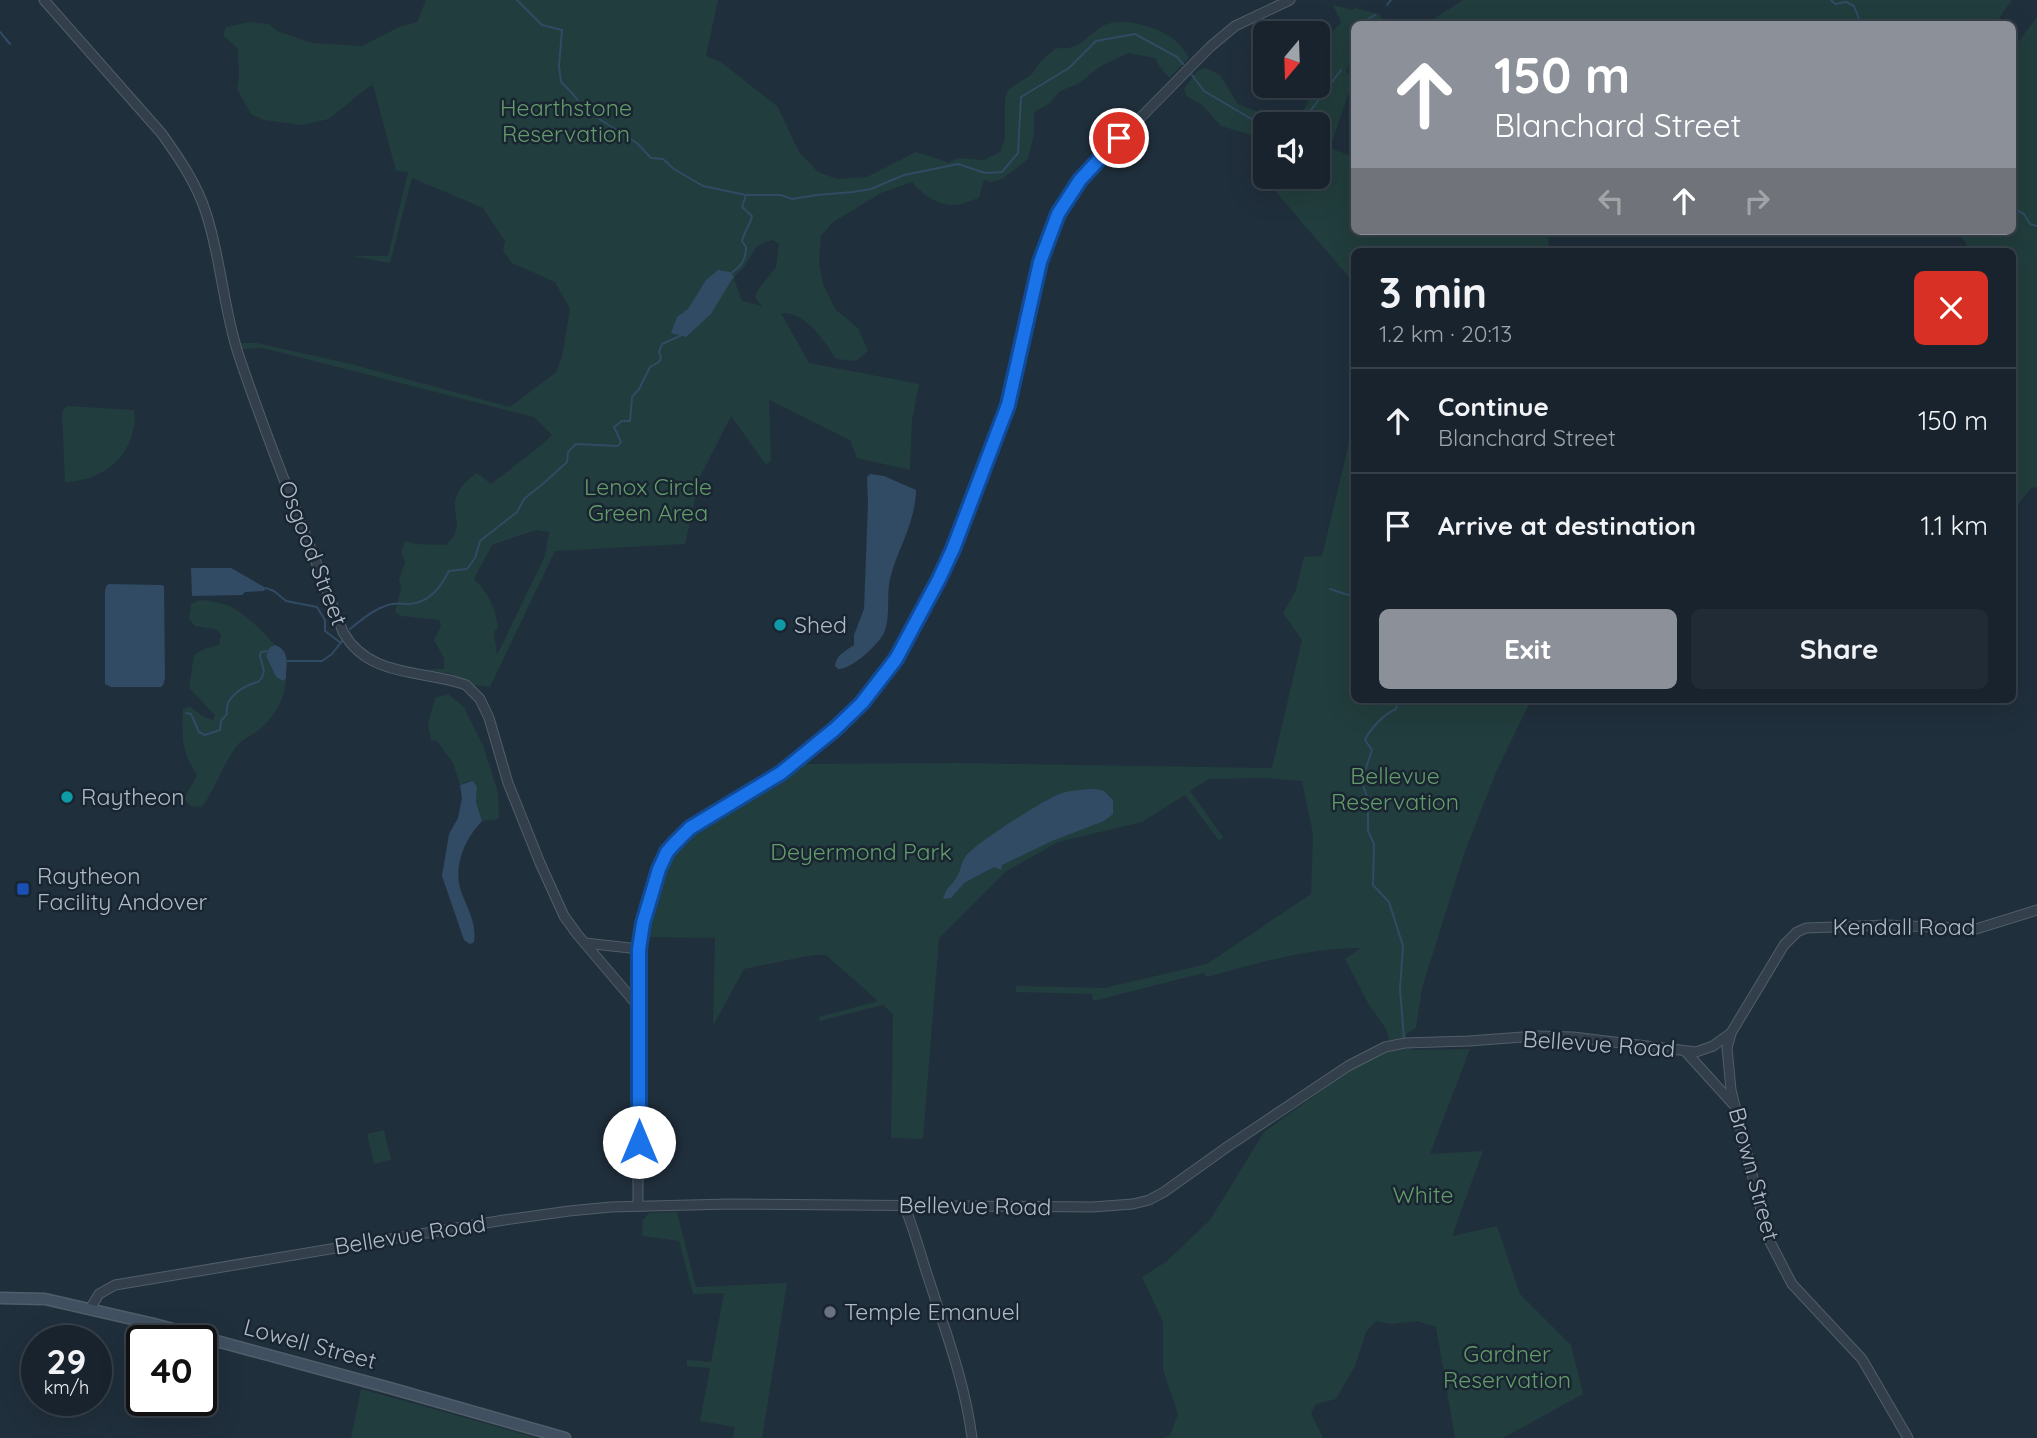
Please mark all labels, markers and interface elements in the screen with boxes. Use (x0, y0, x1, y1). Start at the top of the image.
north arrow (1253, 21, 1330, 98)
map controls (1253, 21, 1330, 189)
text: 150 m (1494, 44, 1630, 105)
icon: ahead (1379, 49, 1470, 140)
park label: Hearthstone Reservation (500, 93, 632, 148)
text: Blanchard Street (1494, 105, 1741, 145)
pin (1089, 108, 1149, 168)
button: sound (1253, 112, 1330, 189)
icon: arrive (1100, 119, 1138, 157)
icon: left (1592, 182, 1630, 220)
icon: ahead (1665, 182, 1703, 220)
icon: right (1738, 182, 1776, 220)
text: 3 min (1379, 266, 1487, 319)
button: close (1914, 271, 1988, 345)
text: 1.2 km · 20:13 (1379, 319, 1512, 348)
text: Continue (1438, 390, 1549, 423)
icon: ahead (1379, 402, 1417, 440)
text: 150 m (1918, 404, 1988, 437)
text: Blanchard Street (1438, 423, 1616, 452)
park label: Lenox Circle Green Area (584, 472, 712, 527)
street label: Osgood Street (272, 476, 355, 630)
icon: arrive (1379, 507, 1417, 545)
text: Arrive at destination (1438, 509, 1696, 542)
text: 1.1 km (1920, 509, 1988, 542)
button: Exit (1379, 609, 1677, 689)
button: Share (1691, 609, 1988, 689)
place label: Shed (794, 610, 847, 639)
marker: Shed (772, 617, 788, 633)
park label: Bellevue Reservation (1331, 761, 1459, 816)
place label: Raytheon (81, 782, 185, 811)
marker: Raytheon (59, 789, 75, 805)
park label: Deyermond Park (770, 837, 952, 866)
place label: Raytheon Facility Andover (37, 861, 208, 916)
marker: Raytheon Facility Andover (15, 881, 31, 897)
street label: Kendall Road (1832, 912, 1976, 941)
street label: Bellevue Road (1522, 1024, 1676, 1063)
street label: Brown Street (1723, 1104, 1786, 1244)
position arrow (602, 1105, 676, 1179)
park label: White (1393, 1180, 1453, 1209)
street label: Bellevue Road (898, 1190, 1052, 1221)
street label: Bellevue Road (332, 1208, 488, 1261)
place label: Temple Emanuel (844, 1297, 1020, 1326)
marker: Temple Emanuel (822, 1304, 838, 1320)
street label: Lowell Street (241, 1312, 380, 1375)
speed limit sign: 40 (126, 1325, 217, 1416)
text: 29 (47, 1339, 86, 1383)
park label: Gardner Reservation (1443, 1339, 1571, 1394)
text: km/h (44, 1376, 89, 1399)

